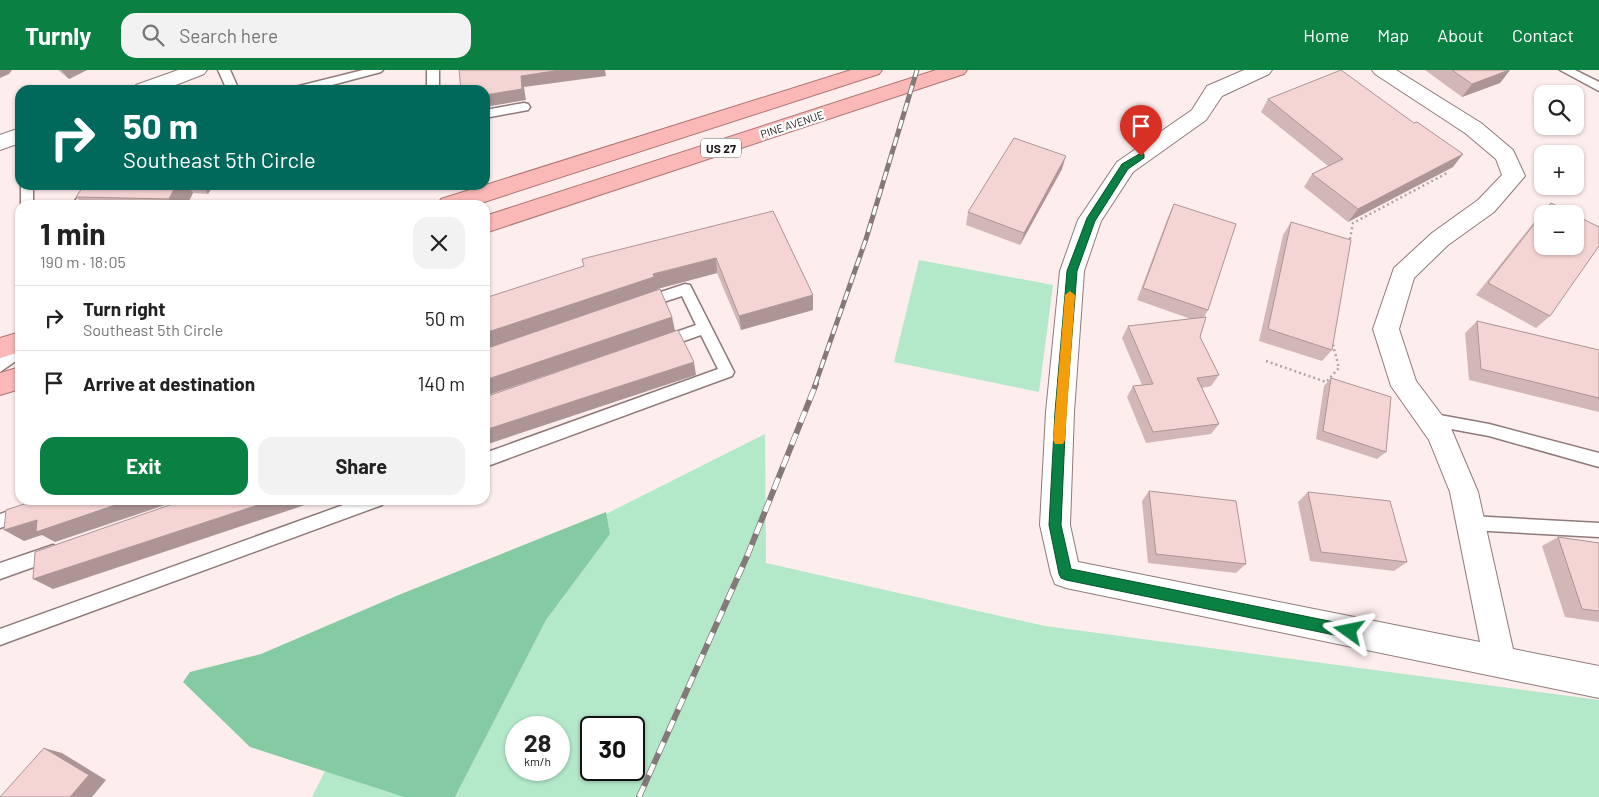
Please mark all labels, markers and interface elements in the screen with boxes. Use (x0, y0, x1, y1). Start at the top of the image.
search box (121, 13, 471, 58)
text: Turnly (25, 21, 91, 50)
icon: search (139, 21, 167, 49)
text: Search here (179, 24, 278, 47)
text: Home (1303, 24, 1349, 46)
text: Map (1377, 24, 1409, 46)
text: About (1437, 24, 1484, 46)
text: Contact (1512, 24, 1574, 46)
map controls (1534, 85, 1584, 255)
button: search (1534, 85, 1584, 135)
text: 50 m (123, 104, 198, 146)
icon: right (40, 105, 105, 170)
pin (1120, 105, 1162, 156)
street label: PINE AVENUE (759, 108, 826, 140)
icon: arrive (1127, 112, 1155, 140)
road number: US 27 (701, 138, 741, 158)
button: + (1534, 145, 1584, 195)
text: Southeast 5th Circle (123, 146, 316, 172)
button: − (1534, 205, 1584, 255)
text: 1 min (40, 215, 106, 251)
button: close (413, 217, 465, 269)
text: 190 m · 18:05 (40, 252, 126, 271)
text: Turn right (83, 297, 165, 320)
icon: right (40, 304, 68, 332)
text: 50 m (425, 307, 465, 330)
text: Southeast 5th Circle (83, 320, 223, 339)
icon: arrive (40, 369, 68, 397)
text: Arrive at destination (83, 372, 255, 395)
text: 140 m (418, 372, 465, 395)
button: Exit (40, 437, 248, 495)
button: Share (258, 437, 465, 495)
position arrow (1322, 604, 1374, 656)
speed limit sign: 30 (580, 716, 645, 781)
text: 28 (524, 727, 551, 757)
text: km/h (524, 754, 551, 768)

